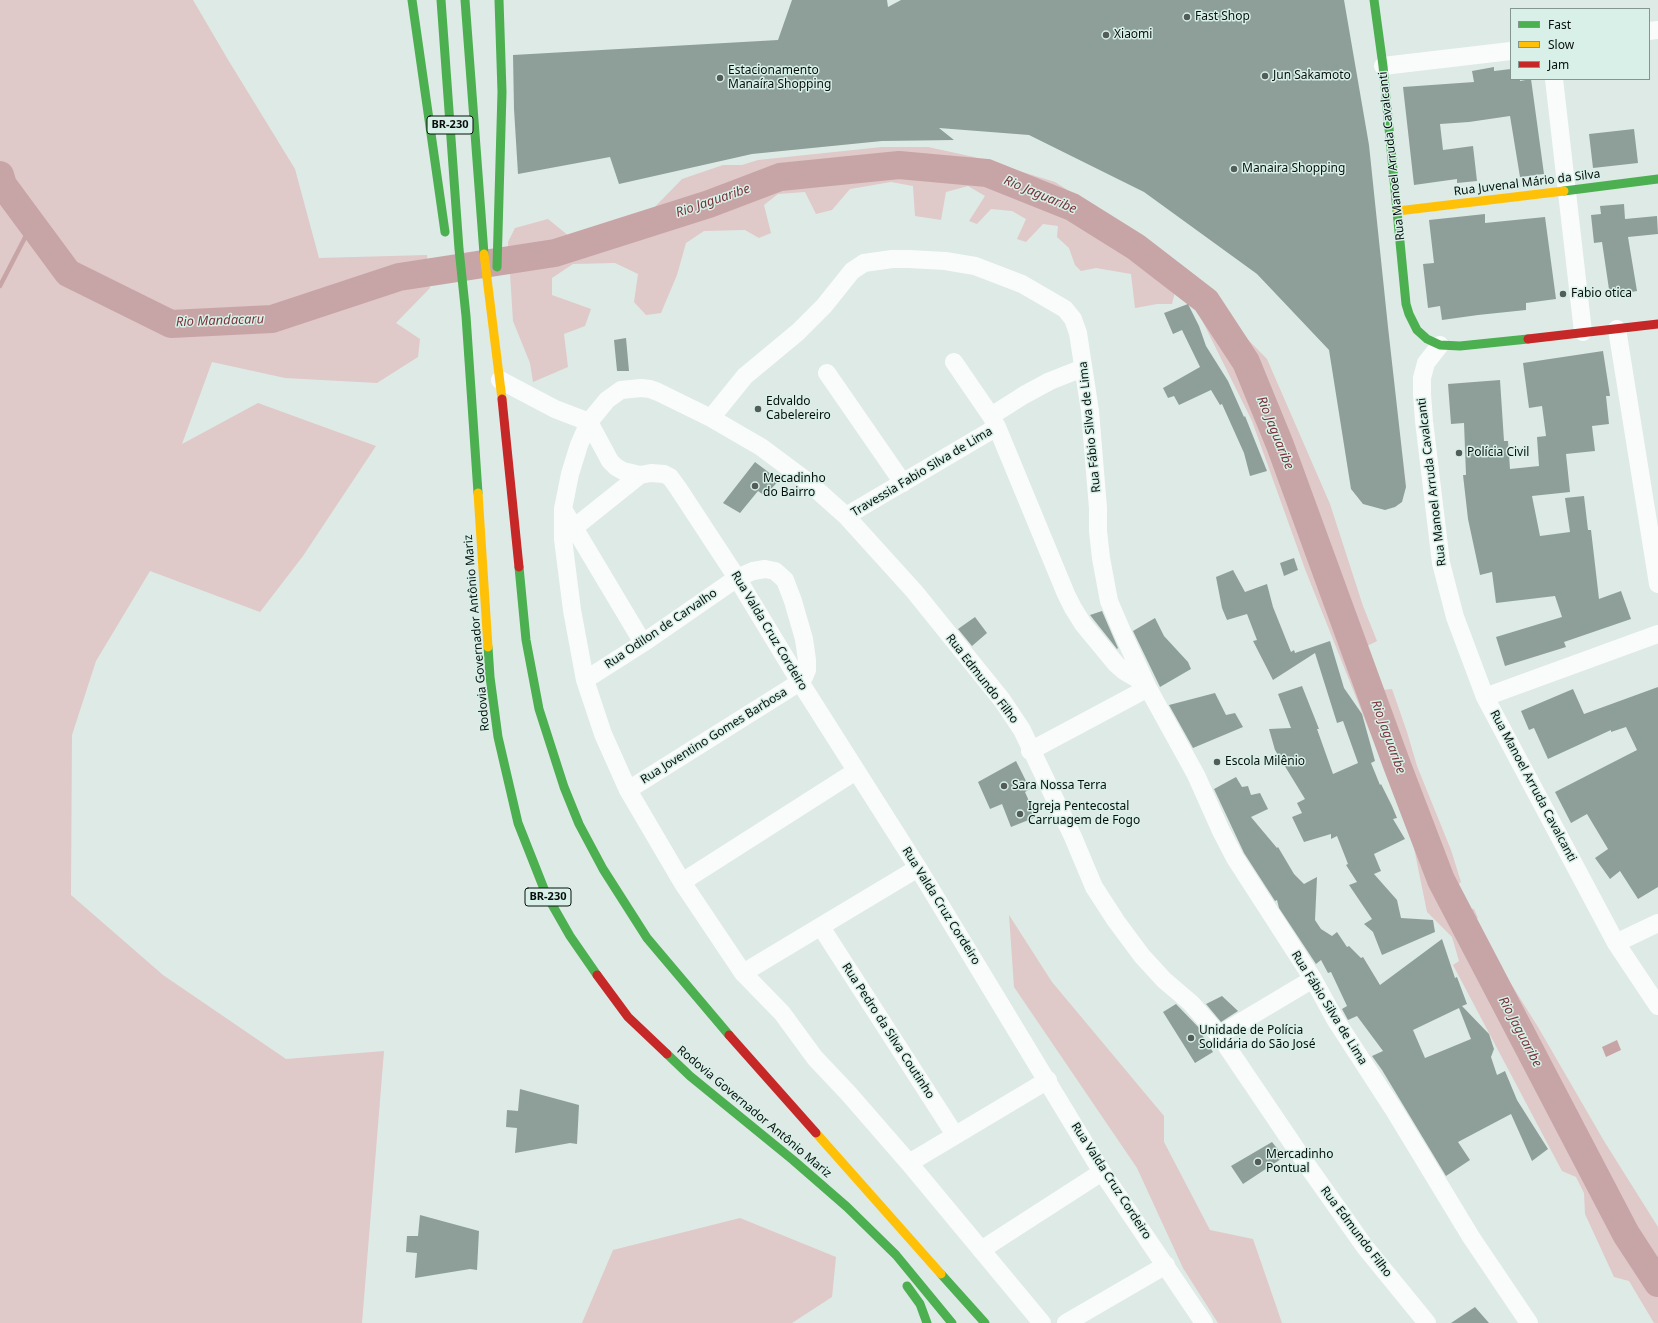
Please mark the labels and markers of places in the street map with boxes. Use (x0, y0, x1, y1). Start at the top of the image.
place label: Fast Shop (1195, 10, 1250, 24)
marker: Fast Shop (1182, 12, 1192, 22)
place label: Xiaomi (1114, 28, 1152, 42)
marker: Xiaomi (1101, 30, 1111, 40)
place label: Estacionamento Manaíra Shopping (728, 64, 831, 92)
place label: Jun Sakamoto (1273, 69, 1351, 83)
marker: Jun Sakamoto (1260, 71, 1270, 81)
marker: Estacionamento Manaíra Shopping (715, 73, 725, 83)
place label: Manaira Shopping (1242, 162, 1345, 176)
marker: Manaira Shopping (1229, 164, 1239, 174)
place label: Fabio otica (1571, 287, 1632, 301)
marker: Fabio otica (1558, 289, 1568, 299)
place label: Edvaldo Cabelereiro (766, 395, 831, 423)
marker: Edvaldo Cabelereiro (753, 404, 763, 414)
place label: Polícia Civil (1467, 446, 1529, 460)
marker: Polícia Civil (1454, 448, 1464, 458)
place label: Mecadinho do Bairro (763, 472, 826, 500)
marker: Mecadinho do Bairro (750, 481, 760, 491)
place label: Escola Milênio (1225, 755, 1305, 769)
marker: Escola Milênio (1212, 757, 1222, 767)
place label: Sara Nossa Terra (1012, 779, 1107, 793)
marker: Sara Nossa Terra (999, 781, 1009, 791)
place label: Igreja Pentecostal Carruagem de Fogo (1028, 800, 1140, 828)
marker: Igreja Pentecostal Carruagem de Fogo (1015, 809, 1025, 819)
place label: Unidade de Polícia Solidária do São José (1199, 1024, 1316, 1052)
marker: Unidade de Polícia Solidária do São José (1186, 1033, 1196, 1043)
place label: Mercadinho Pontual (1266, 1148, 1333, 1176)
marker: Mercadinho Pontual (1253, 1157, 1263, 1167)

